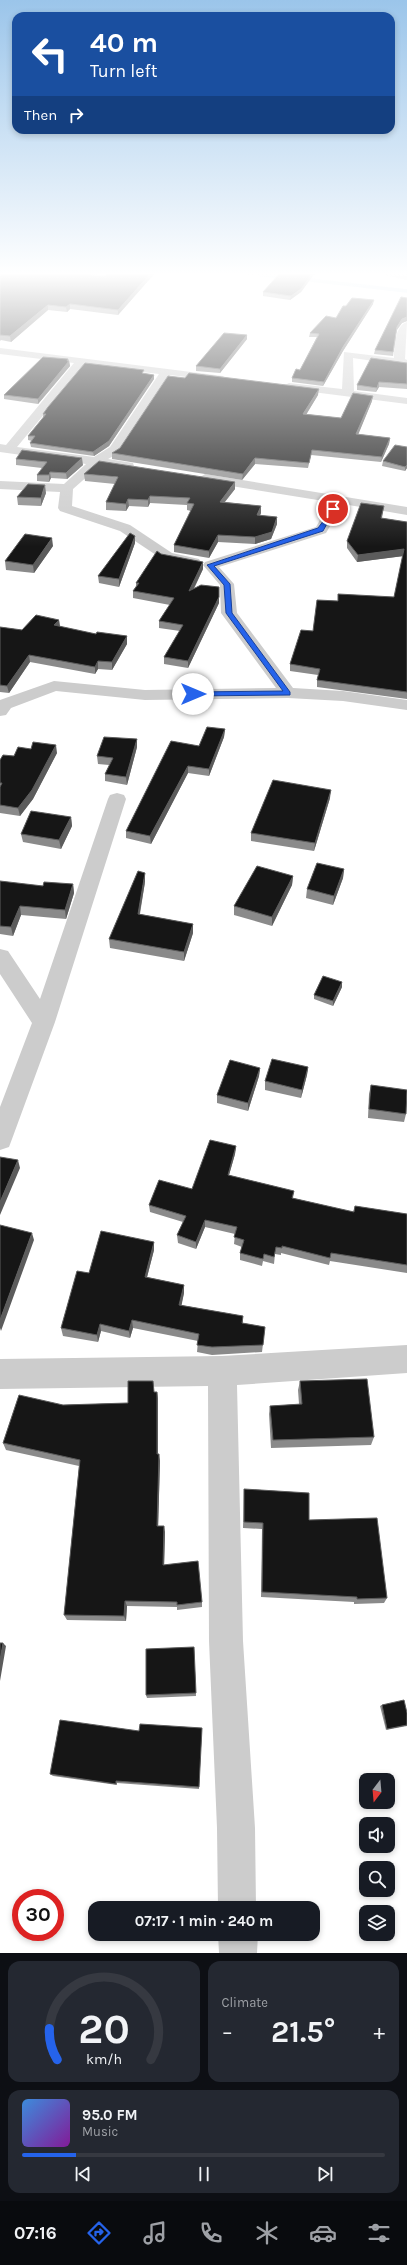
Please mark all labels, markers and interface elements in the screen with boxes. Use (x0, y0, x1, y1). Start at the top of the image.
text: 40 m (90, 26, 158, 59)
icon: left (24, 28, 76, 80)
text: Turn left (90, 60, 158, 82)
icon: right (65, 104, 87, 126)
text: Then (24, 106, 57, 124)
pin (316, 492, 350, 526)
icon: arrive (322, 498, 344, 520)
position arrow (172, 673, 214, 715)
north arrow (359, 1773, 395, 1809)
map controls (359, 1773, 395, 1941)
button: sound (359, 1817, 395, 1853)
button: search (359, 1861, 395, 1897)
speed limit sign: 30 (12, 1889, 64, 1941)
button: layers (359, 1905, 395, 1941)
text: 07:17 · 1 min · 240 m (135, 1912, 273, 1930)
text: Climate (222, 1995, 268, 2010)
text: 20 (78, 2004, 129, 2052)
text: 21.5° (271, 2014, 335, 2050)
text: − (222, 2019, 233, 2045)
text: + (373, 2019, 385, 2045)
text: km/h (86, 2050, 122, 2067)
text: 95.0 FM (82, 2106, 138, 2124)
text: Music (82, 2124, 118, 2139)
icon: previous (72, 2163, 94, 2185)
icon: pause (193, 2163, 215, 2185)
icon: next (314, 2163, 336, 2185)
icon: directions (85, 2219, 113, 2247)
icon: music (141, 2219, 169, 2247)
icon: phone (197, 2219, 225, 2247)
icon: climate (253, 2219, 281, 2247)
icon: car (309, 2219, 337, 2247)
icon: filters (365, 2219, 393, 2247)
text: 07:16 (14, 2222, 57, 2244)

